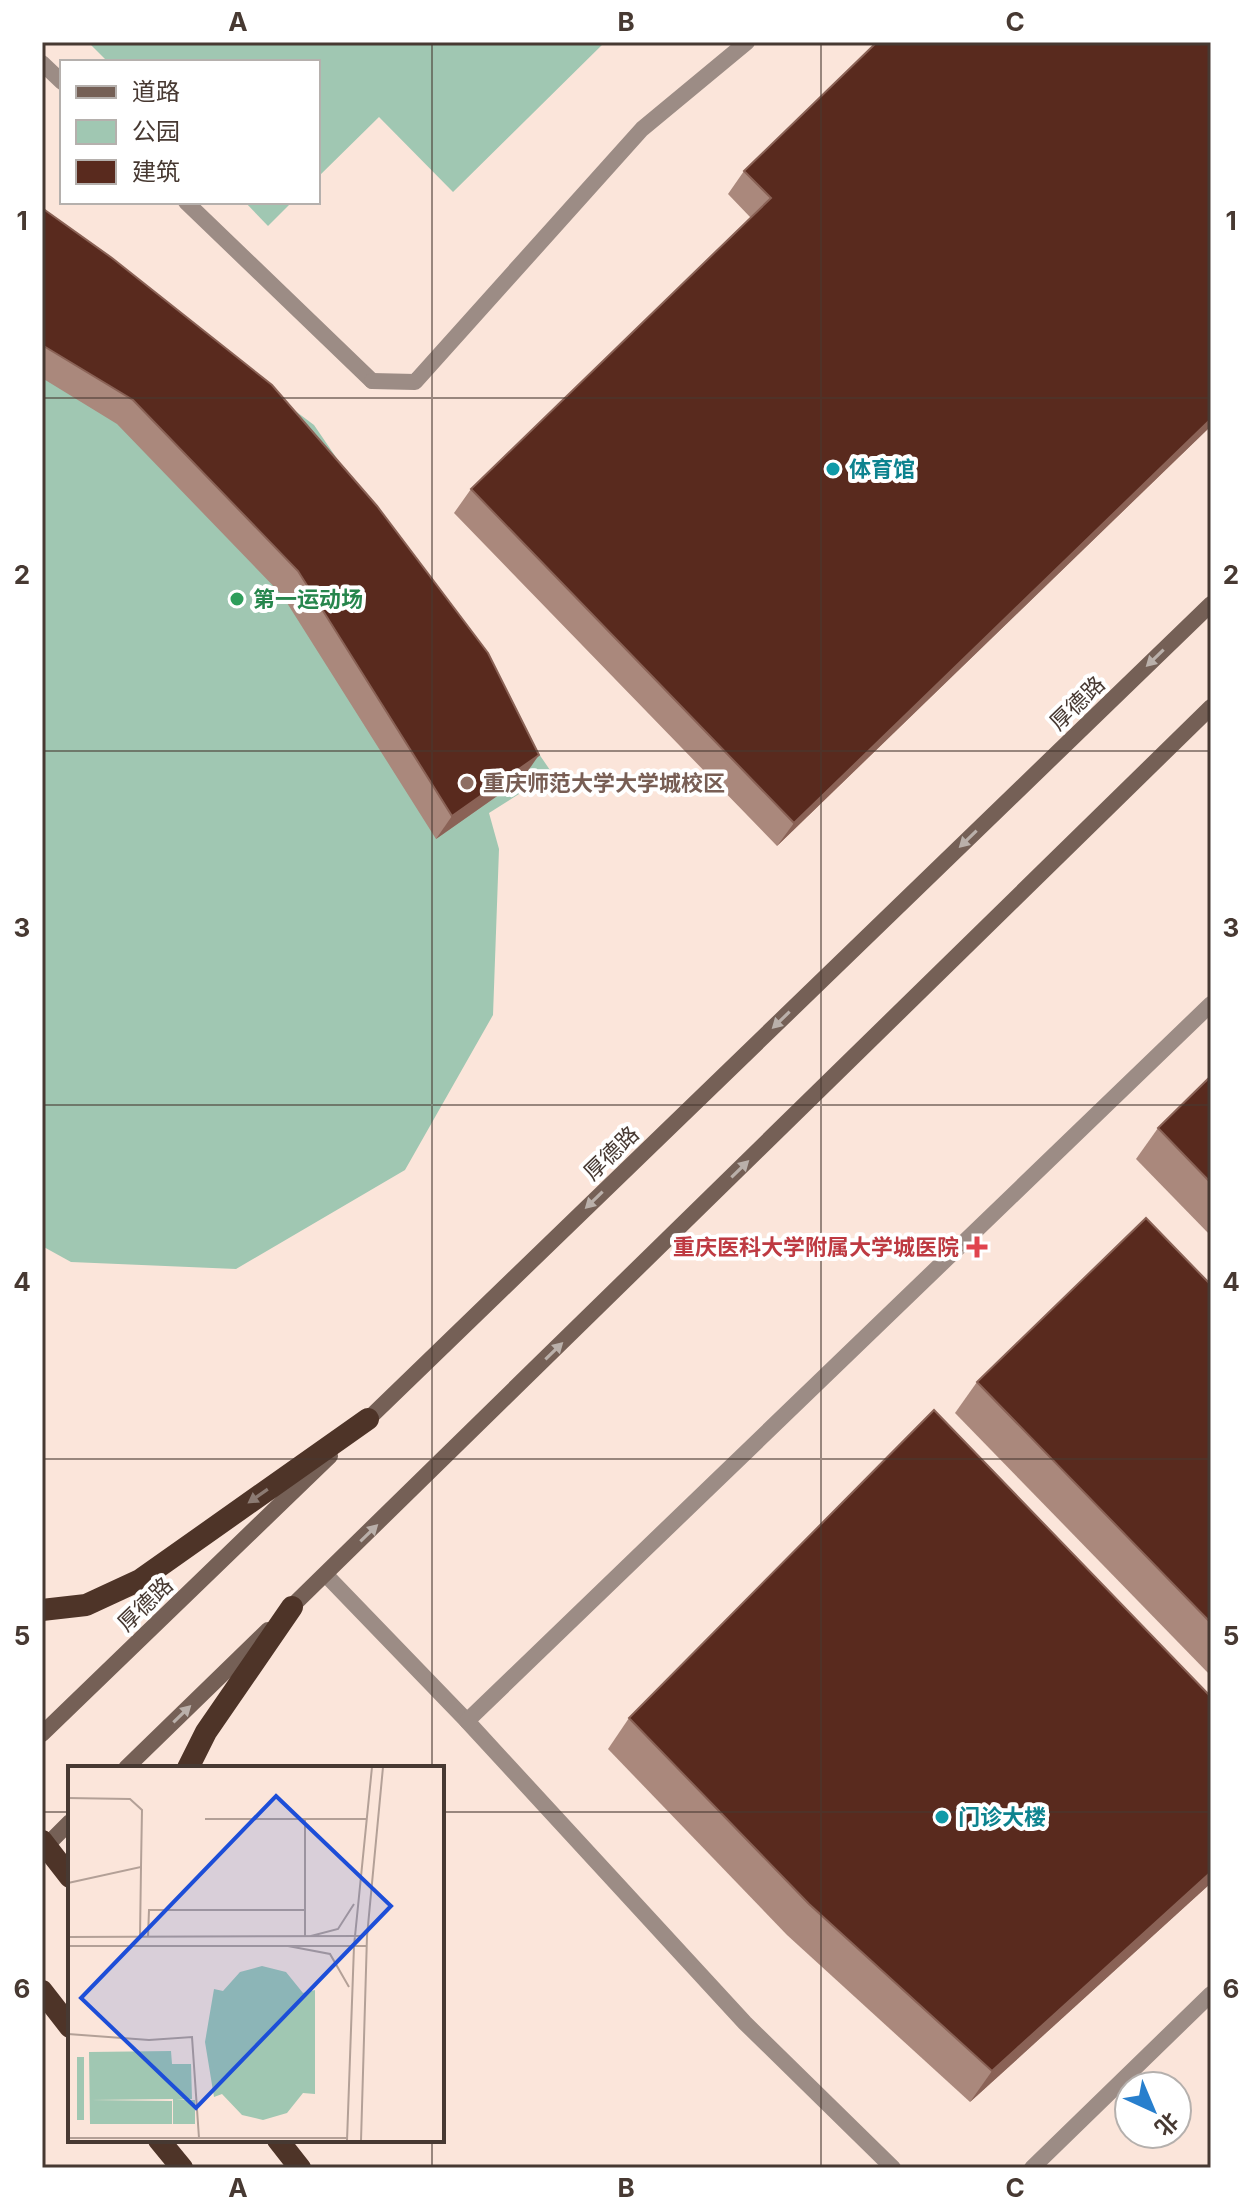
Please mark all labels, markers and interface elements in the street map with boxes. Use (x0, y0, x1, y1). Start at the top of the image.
text: A (228, 6, 248, 37)
text: B (617, 6, 635, 37)
text: C (1005, 6, 1025, 37)
legend (60, 60, 320, 204)
text: 道路 (132, 77, 180, 106)
text: 公园 (132, 117, 180, 146)
text: 建筑 (132, 157, 180, 186)
text: 1 (16, 205, 28, 236)
text: 1 (1225, 205, 1237, 236)
place label: 体育馆 (849, 456, 915, 482)
marker: 体育馆 (824, 460, 842, 478)
text: 2 (14, 559, 30, 590)
text: 2 (1223, 559, 1239, 590)
place label: 第一运动场 (253, 586, 363, 612)
marker: 第一运动场 (228, 590, 246, 608)
one-way arrow (1146, 648, 1165, 667)
street label: 厚德路 (1044, 671, 1110, 735)
place label: 重庆师范大学大学城校区 (483, 770, 725, 796)
marker: 重庆师范大学大学城校区 (458, 774, 476, 792)
one-way arrow (959, 829, 978, 848)
text: 3 (14, 912, 30, 943)
text: 3 (1223, 912, 1239, 943)
one-way arrow (772, 1010, 791, 1028)
street label: 厚德路 (578, 1121, 644, 1185)
one-way arrow (730, 1160, 749, 1179)
one-way arrow (585, 1191, 604, 1209)
place label: 重庆医科大学附属大学城医院 (673, 1234, 959, 1260)
marker: 重庆医科大学附属大学城医院 (966, 1236, 988, 1258)
text: 4 (13, 1266, 31, 1297)
text: 4 (1222, 1266, 1240, 1297)
one-way arrow (544, 1342, 563, 1361)
one-way arrow (248, 1488, 269, 1504)
one-way arrow (359, 1524, 378, 1543)
street label: 厚德路 (112, 1572, 178, 1636)
text: 5 (14, 1620, 30, 1651)
text: 5 (1223, 1620, 1239, 1651)
one-way arrow (172, 1705, 191, 1723)
inset map (68, 1766, 444, 2142)
place label: 门诊大楼 (958, 1804, 1046, 1830)
marker: 门诊大楼 (933, 1808, 951, 1826)
text: 6 (14, 1973, 30, 2004)
text: 6 (1223, 1973, 1239, 2004)
north arrow (1113, 2070, 1193, 2150)
text: 北 (1150, 2107, 1184, 2141)
text: A (228, 2172, 248, 2203)
text: B (617, 2172, 635, 2203)
text: C (1005, 2172, 1025, 2203)

